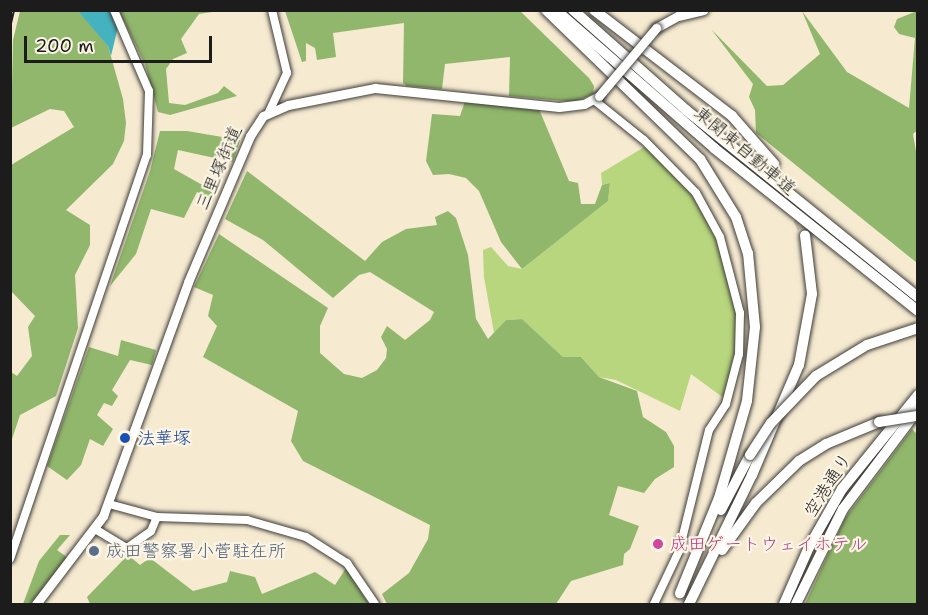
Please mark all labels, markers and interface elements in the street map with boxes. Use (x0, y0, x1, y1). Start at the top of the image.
scale bar (27, 24, 214, 62)
text: 200 m (35, 34, 94, 58)
street label: 東関東自動車道 (690, 102, 800, 200)
street label: 三里塚街道 (191, 122, 247, 214)
place label: 法華塚 (137, 427, 191, 449)
marker: 法華塚 (118, 431, 132, 445)
street label: 空港通り (799, 449, 857, 521)
place label: 成田ゲートウェイホテル (670, 533, 868, 555)
marker: 成田ゲートウェイホテル (651, 537, 665, 551)
place label: 成田警察署小菅駐在所 (106, 540, 286, 562)
marker: 成田警察署小菅駐在所 (87, 544, 101, 558)

